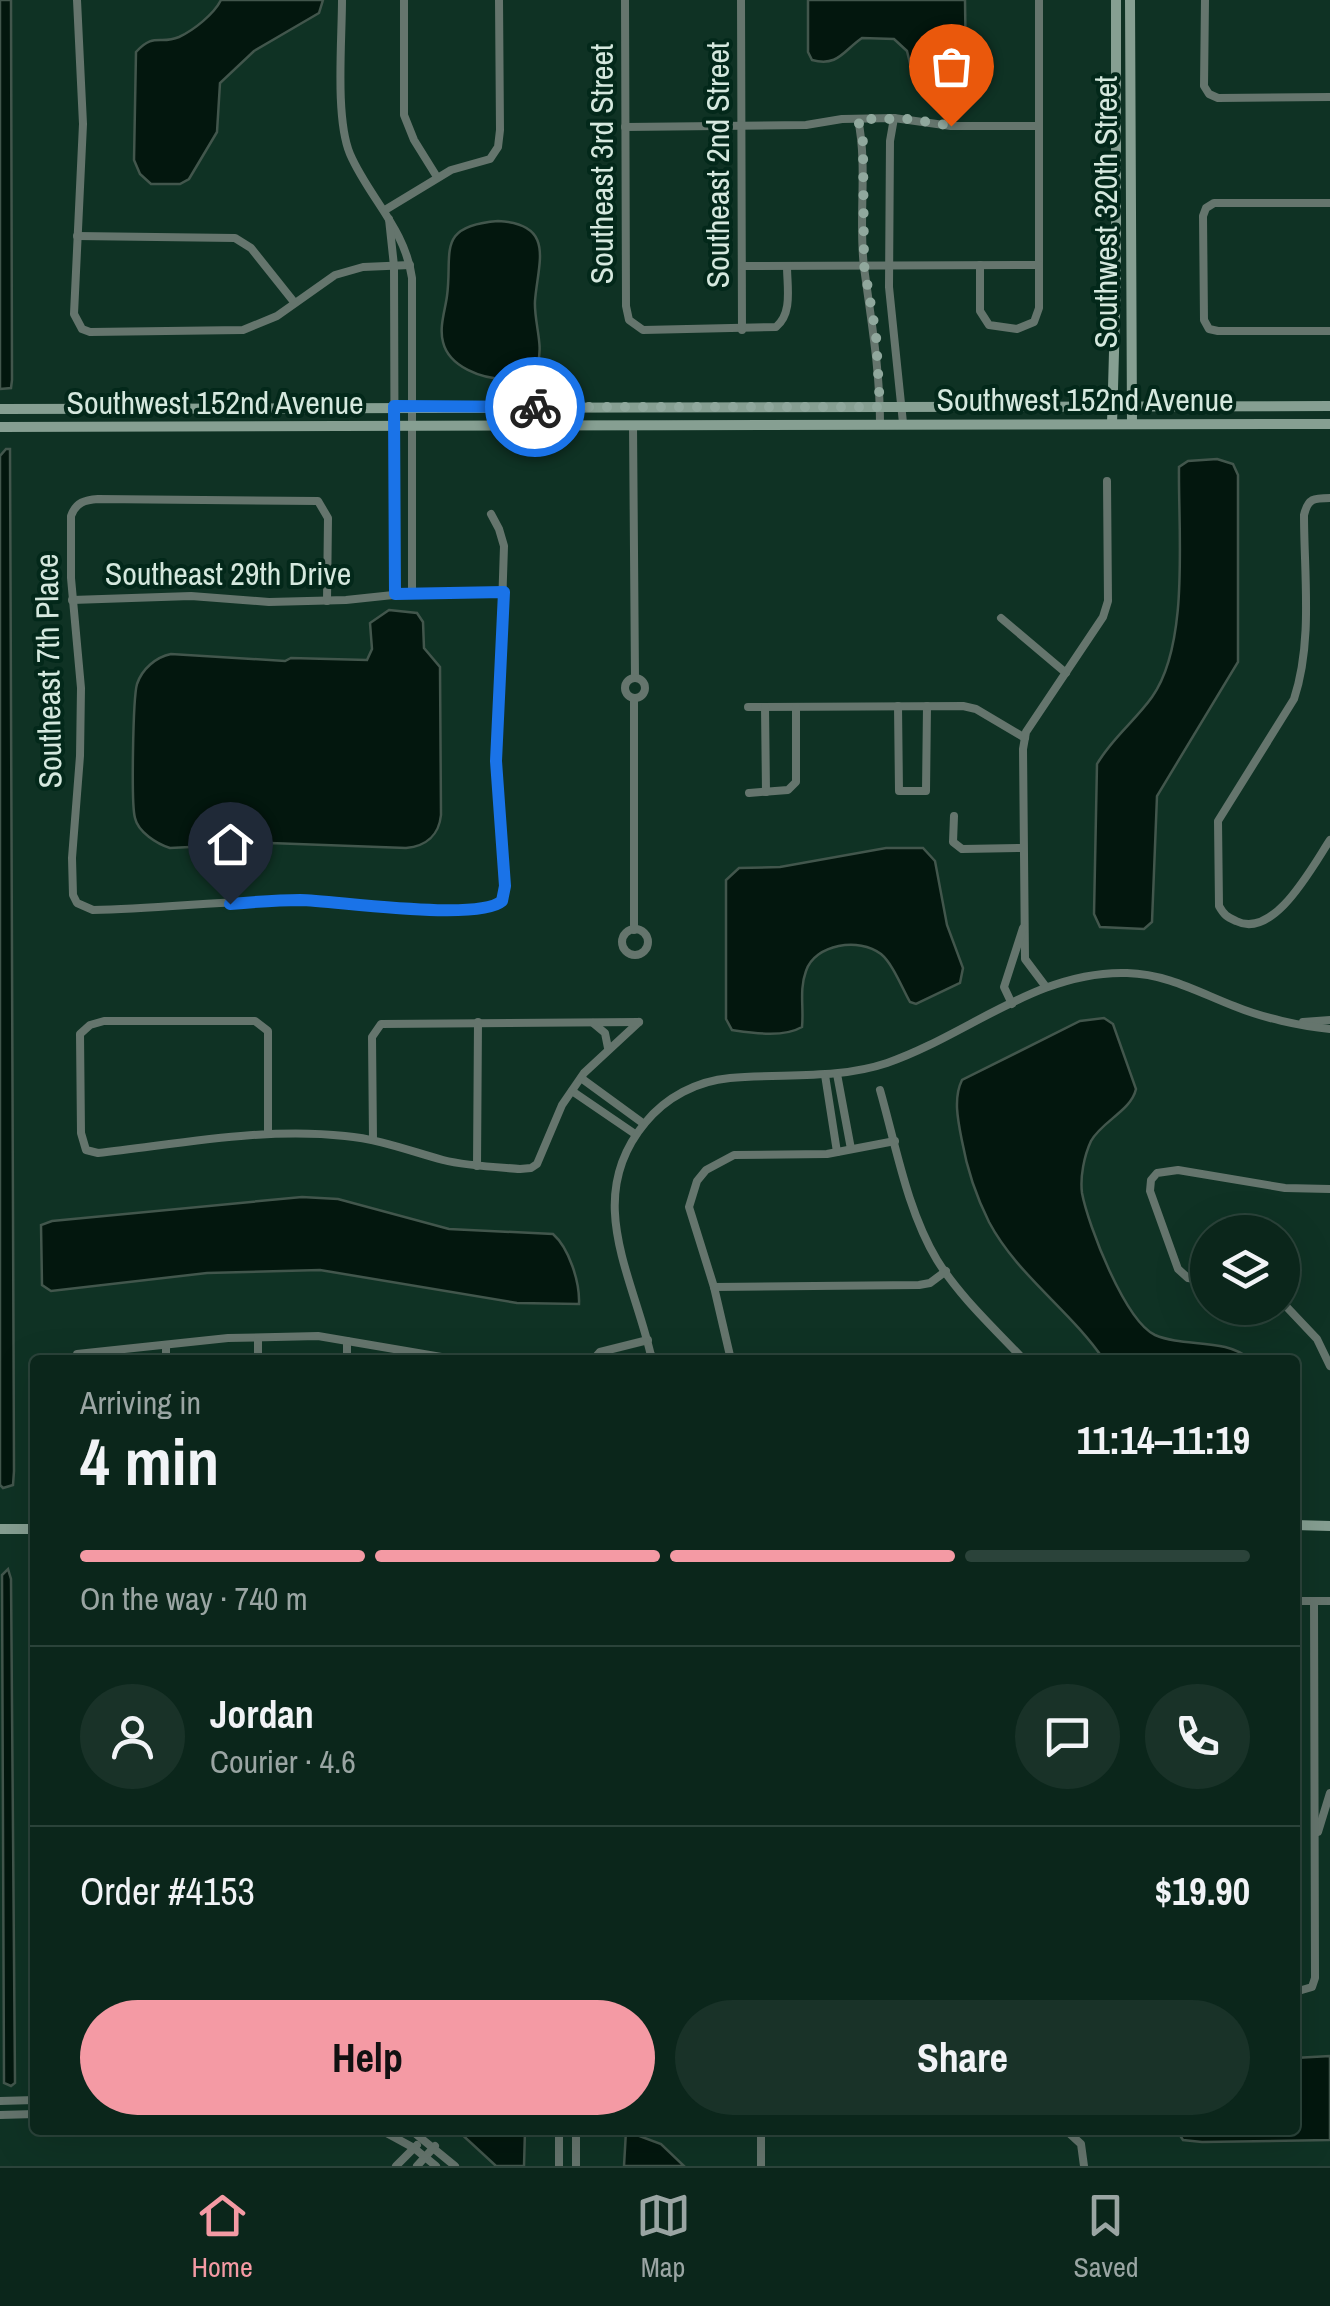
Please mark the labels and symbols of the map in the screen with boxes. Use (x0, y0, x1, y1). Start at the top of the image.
pin (909, 24, 994, 127)
street label: Southeast 2nd Street (696, 42, 739, 288)
street label: Southeast 3rd Street (580, 44, 623, 284)
street label: Southwest 320th Street (1084, 76, 1127, 348)
courier (485, 357, 585, 457)
street label: Southwest 152nd Avenue (936, 378, 1234, 421)
street label: Southwest 152nd Avenue (66, 381, 364, 424)
street label: Southeast 29th Drive (105, 552, 351, 595)
street label: Southeast 7th Place (24, 553, 72, 789)
pin (188, 802, 273, 905)

